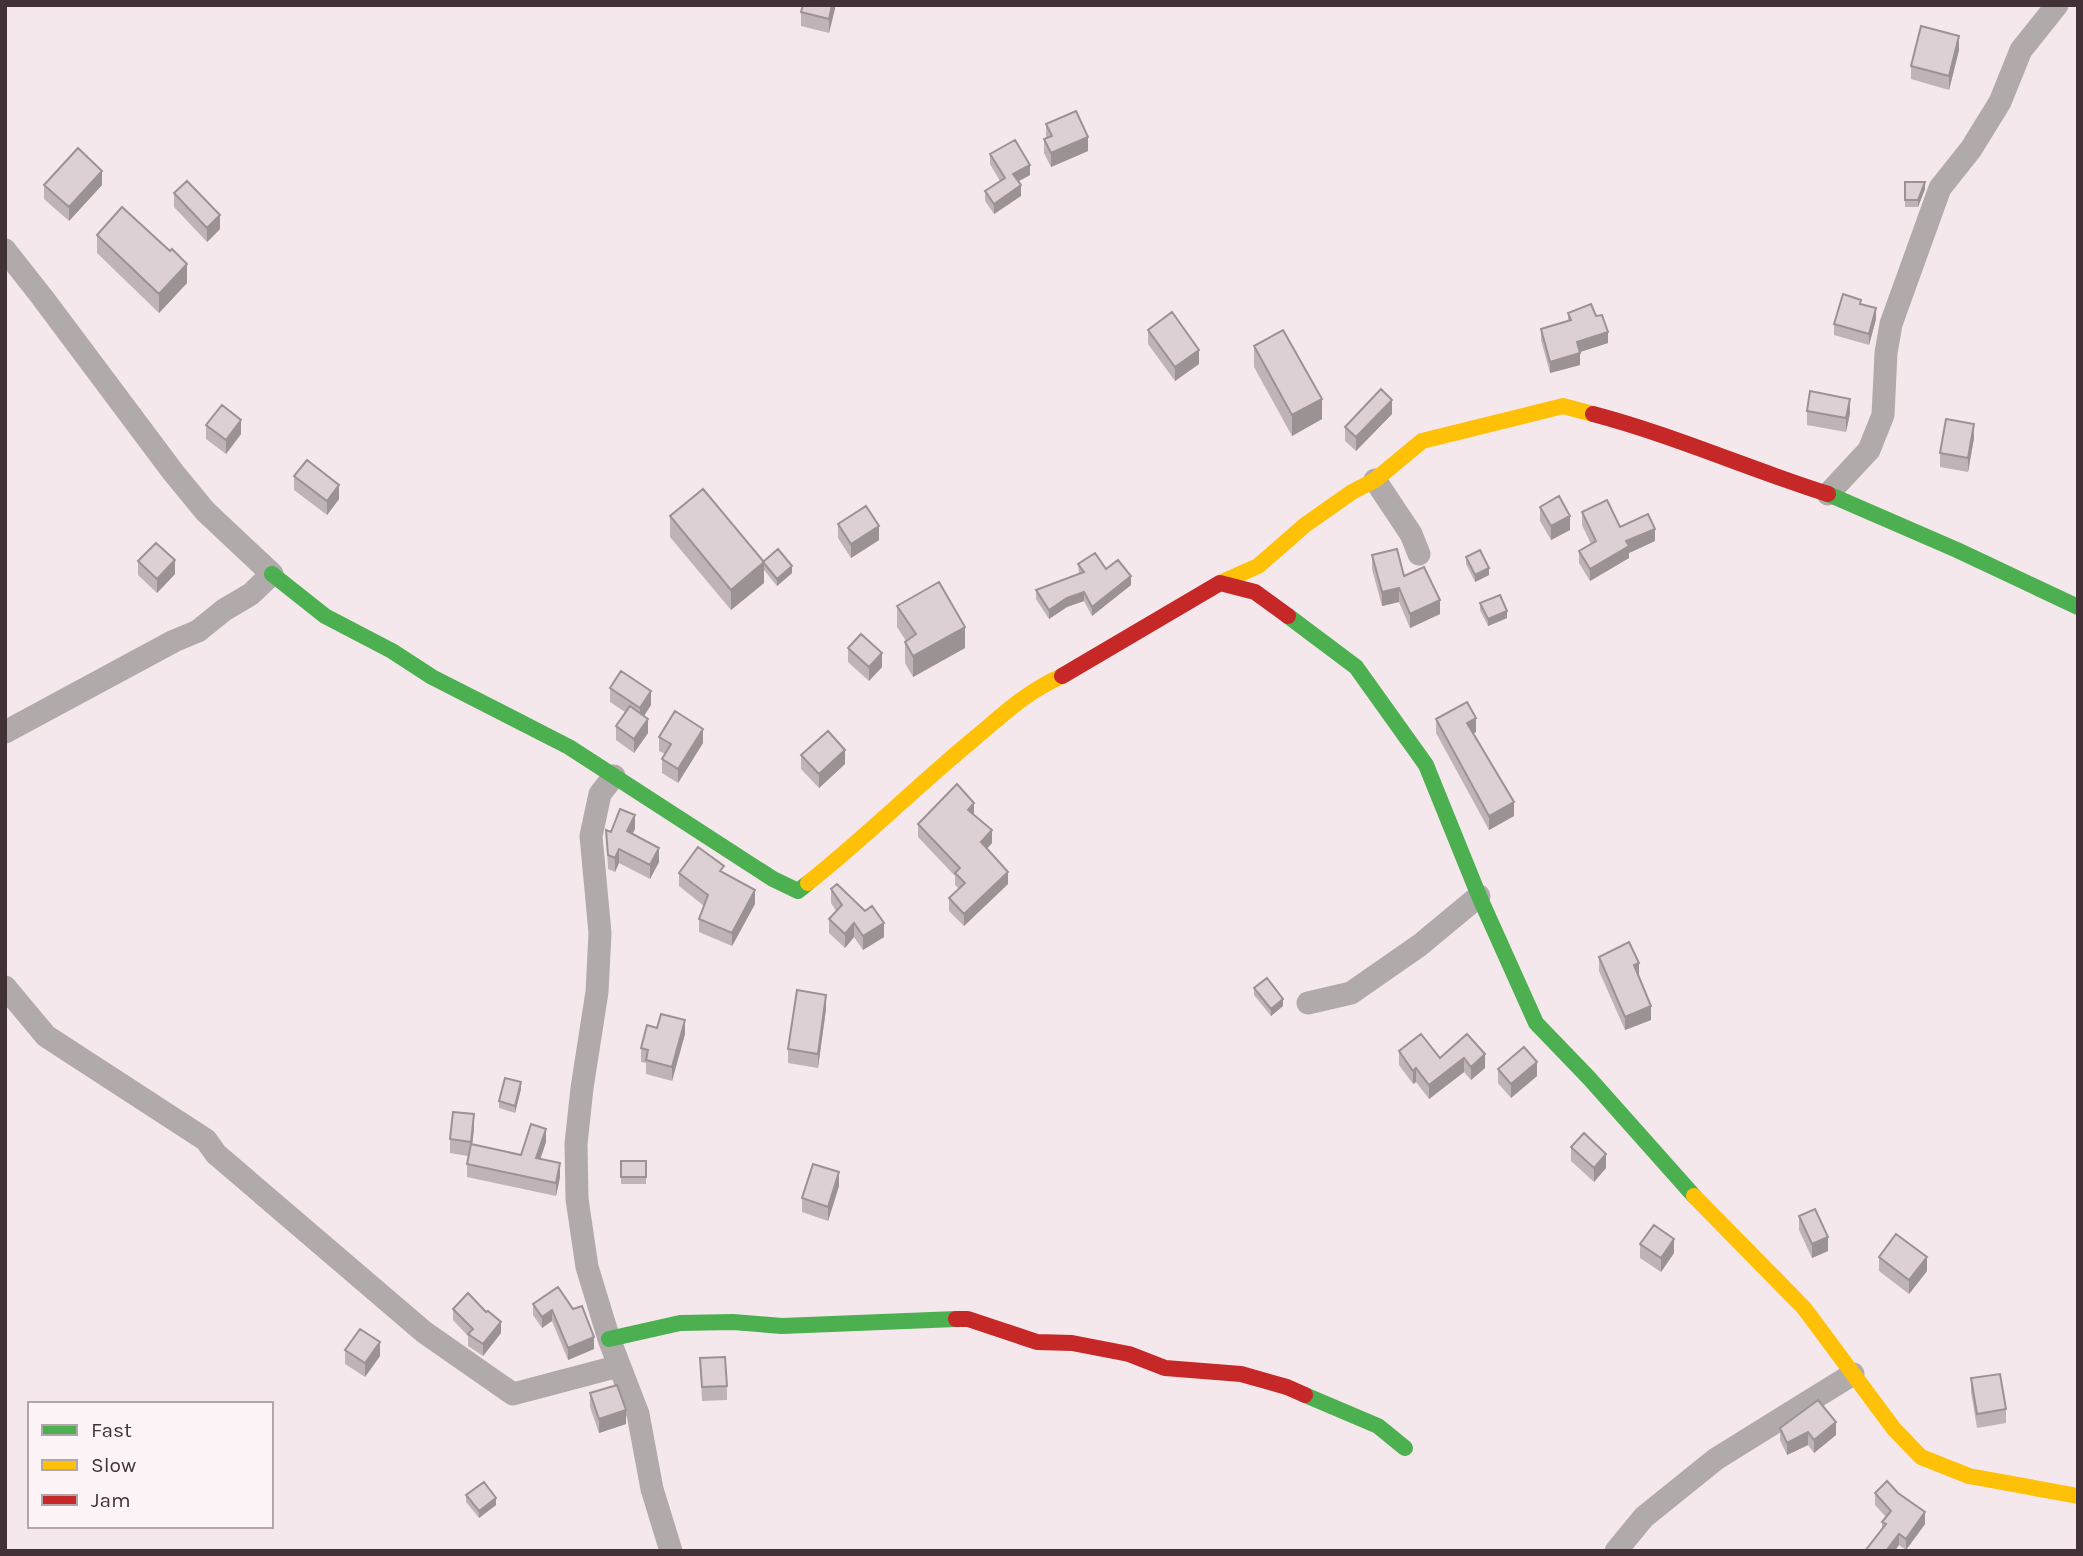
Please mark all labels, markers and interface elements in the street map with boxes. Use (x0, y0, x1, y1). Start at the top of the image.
legend (28, 1402, 273, 1528)
text: Fast (91, 1418, 132, 1442)
text: Slow (91, 1453, 136, 1477)
text: Jam (91, 1488, 131, 1512)

